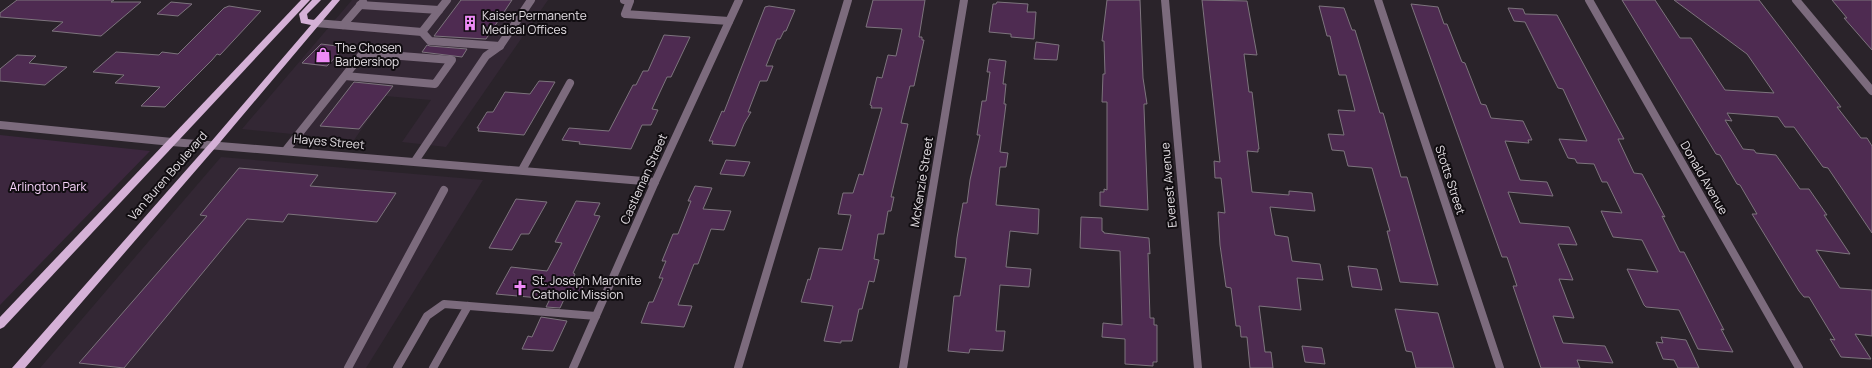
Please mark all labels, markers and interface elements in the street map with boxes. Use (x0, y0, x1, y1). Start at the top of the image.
place label: Kaiser Permanente Medical Offices (482, 7, 587, 38)
building icon: Kaiser Permanente Medical Offices (461, 14, 479, 32)
place label: The Chosen Barbershop (335, 39, 402, 70)
shop icon: The Chosen Barbershop (314, 46, 332, 64)
street label: Van Buren Boulevard (124, 128, 211, 224)
street label: Hayes Street (293, 130, 366, 153)
street label: Castleman Street (616, 131, 671, 227)
street label: McKenzie Street (906, 135, 937, 228)
street label: Donald Avenue (1676, 138, 1732, 218)
street label: Everest Avenue (1156, 142, 1181, 228)
street label: Stotts Street (1431, 143, 1470, 217)
park label: Arlington Park (10, 178, 87, 195)
place label: St. Joseph Maronite Catholic Mission (532, 272, 642, 303)
church icon: St. Joseph Maronite Catholic Mission (511, 279, 529, 297)

